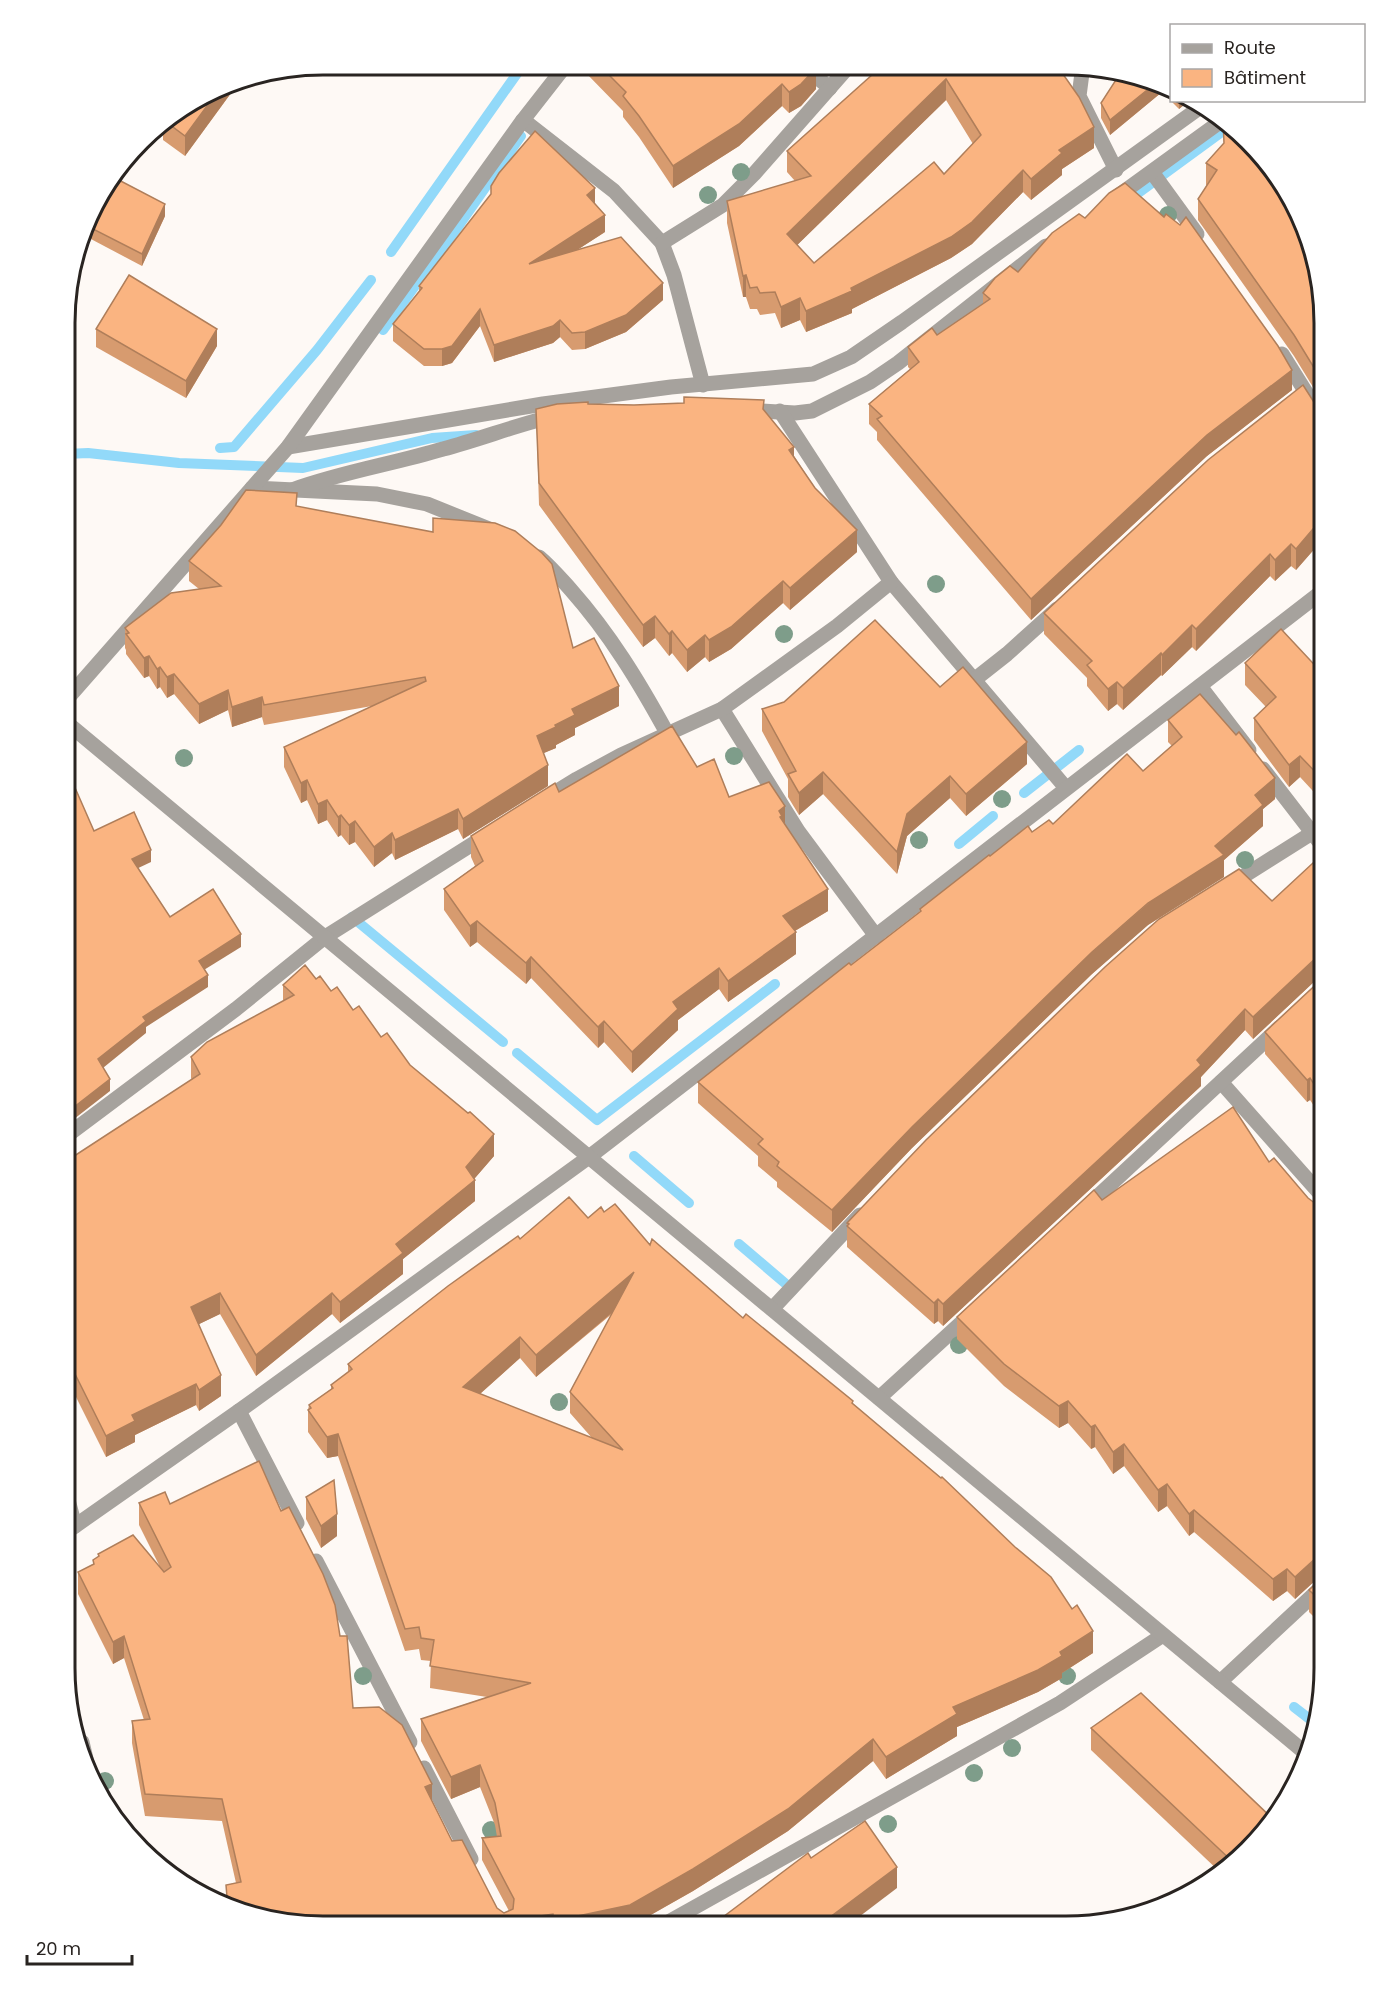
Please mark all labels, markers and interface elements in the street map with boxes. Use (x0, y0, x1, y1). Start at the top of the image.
legend (1170, 24, 1365, 102)
text: Route (1224, 35, 1276, 60)
text: Bâtiment (1224, 65, 1306, 90)
scale bar (27, 1928, 132, 1966)
text: 20 m (36, 1936, 81, 1961)

